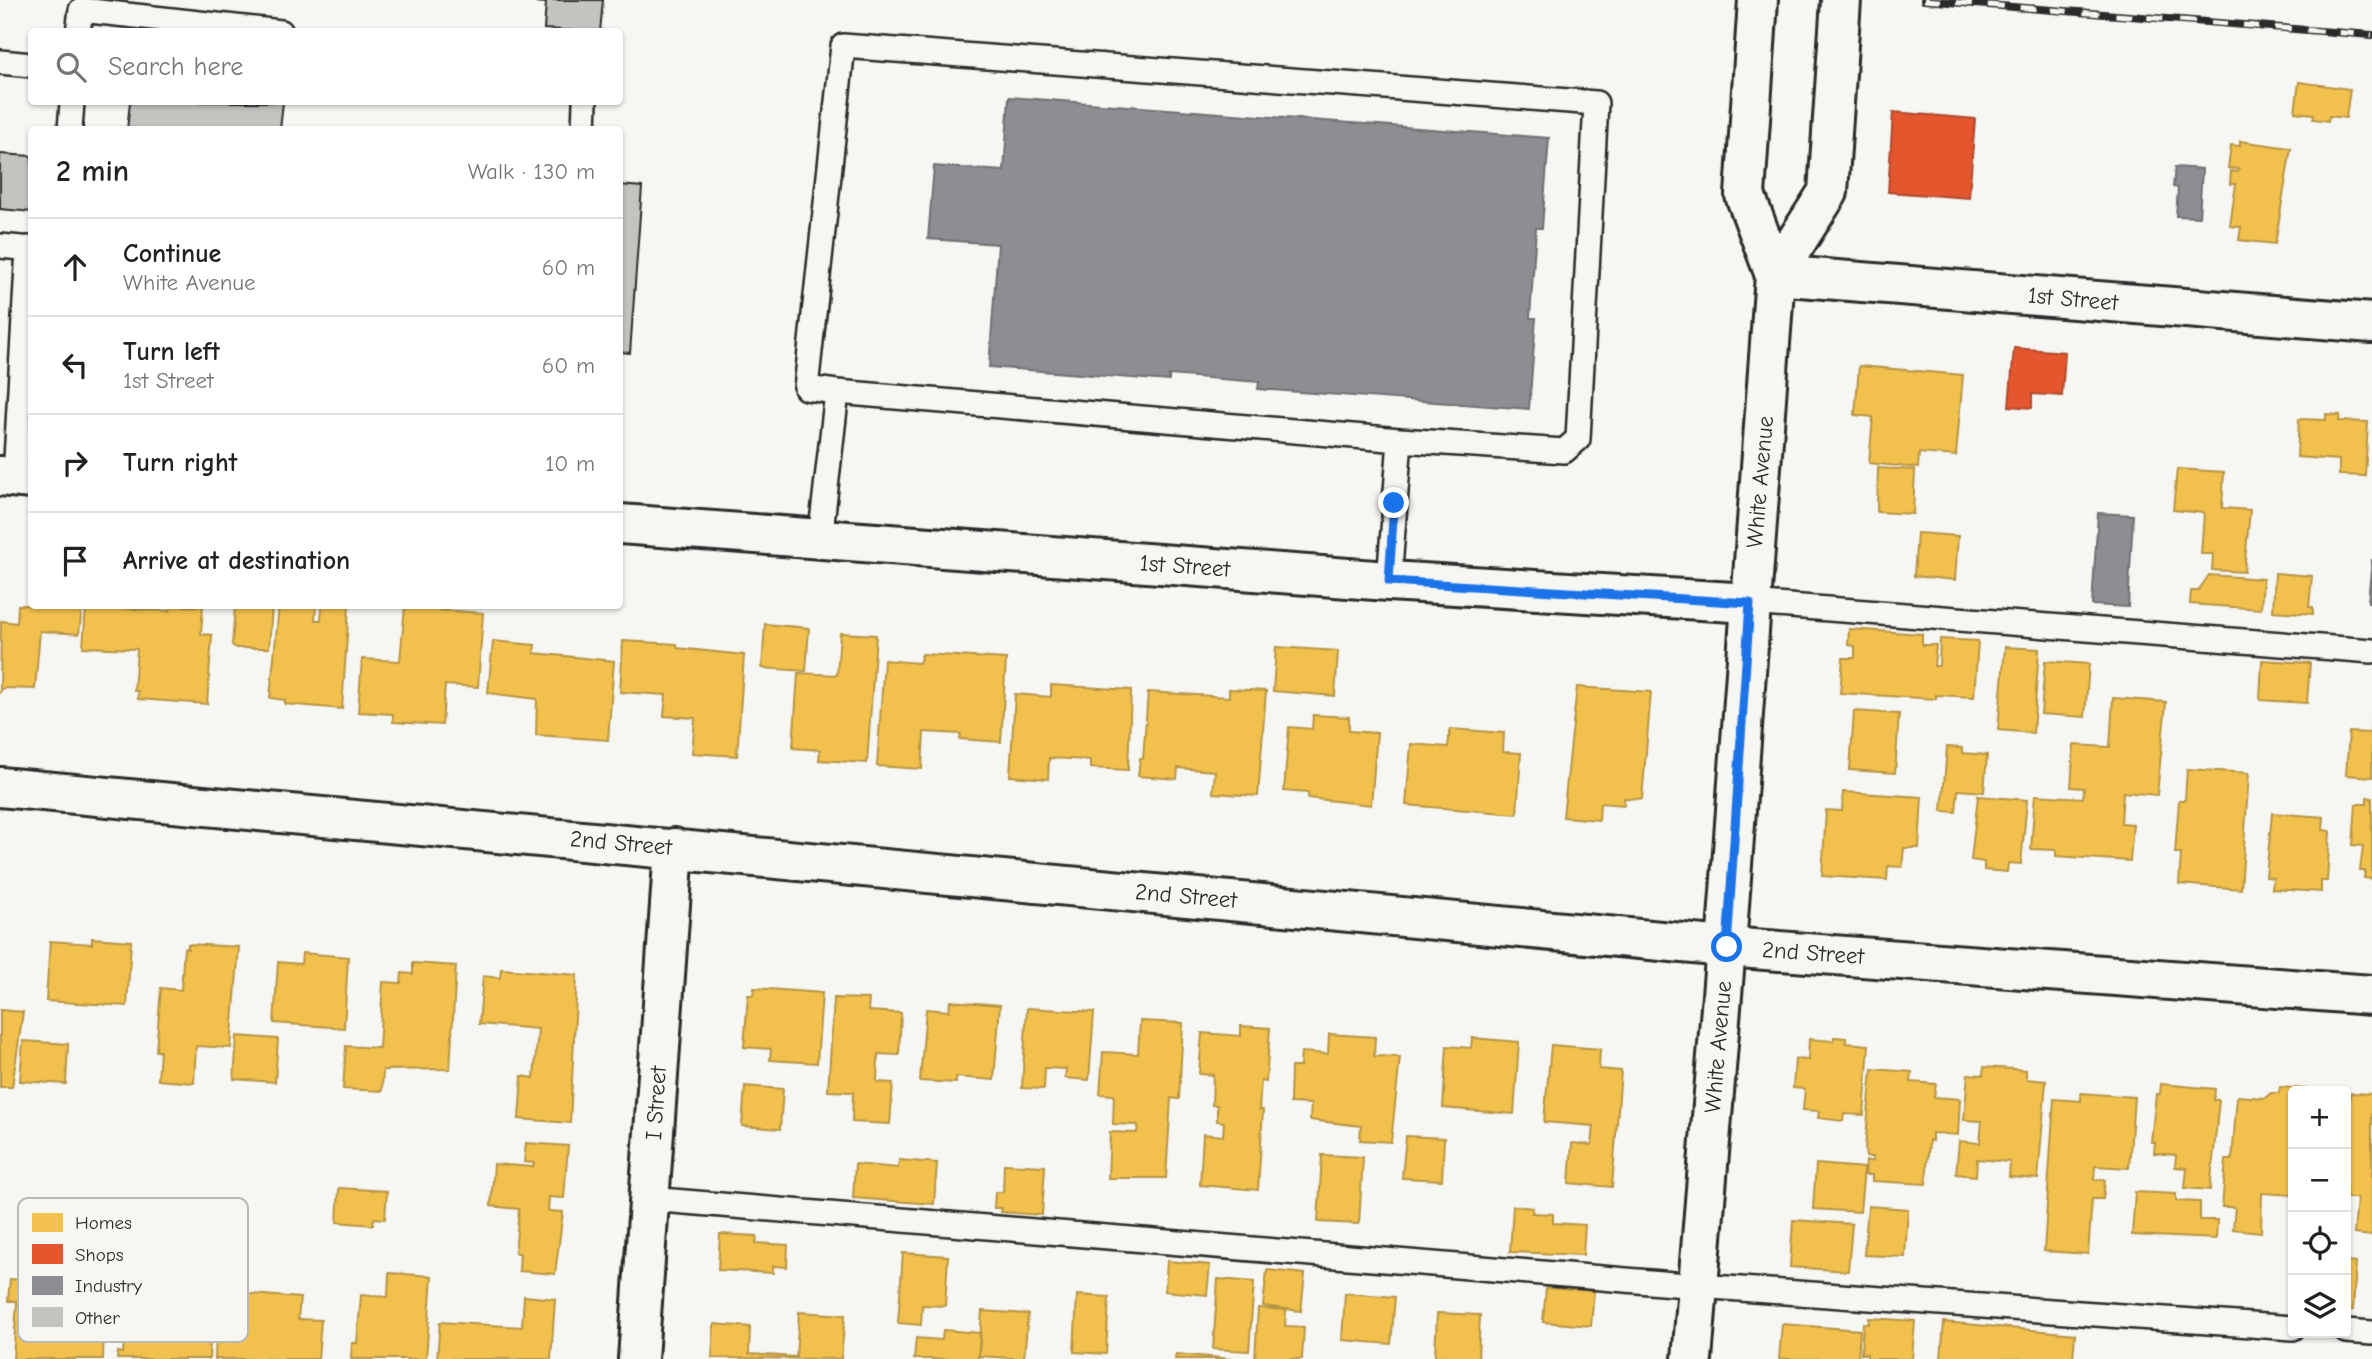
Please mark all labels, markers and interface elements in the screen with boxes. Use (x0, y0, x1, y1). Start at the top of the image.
search box (28, 28, 623, 105)
icon: search (52, 48, 90, 86)
text: Search here (108, 52, 243, 82)
text: 2 min (56, 154, 129, 189)
text: Walk · 130 m (468, 158, 595, 185)
text: Continue (123, 239, 221, 269)
icon: ahead (56, 248, 94, 286)
text: 60 m (542, 254, 595, 281)
text: White Avenue (123, 269, 256, 296)
street label: 1st Street (2027, 282, 2121, 317)
text: Turn left (123, 337, 220, 367)
icon: left (56, 346, 94, 384)
text: 60 m (542, 352, 595, 379)
text: 1st Street (123, 367, 214, 394)
street label: White Avenue (1741, 415, 1779, 549)
icon: right (56, 444, 94, 482)
text: Turn right (123, 448, 237, 478)
text: 10 m (545, 450, 595, 477)
route end (1378, 487, 1409, 518)
icon: arrive (56, 542, 94, 580)
text: Arrive at destination (123, 546, 350, 576)
street label: 1st Street (1139, 549, 1233, 583)
street label: 2nd Street (569, 825, 675, 861)
street label: 2nd Street (1134, 878, 1240, 914)
route start (1711, 931, 1742, 962)
street label: 2nd Street (1761, 936, 1866, 970)
street label: White Avenue (1699, 980, 1737, 1114)
street label: I Street (640, 1064, 672, 1141)
map controls (2288, 1086, 2351, 1338)
button: + (2288, 1086, 2351, 1149)
button: − (2288, 1149, 2351, 1212)
legend (18, 1198, 248, 1342)
text: Homes (75, 1212, 132, 1234)
button: locate (2288, 1212, 2351, 1275)
text: Shops (75, 1244, 124, 1266)
text: Industry (75, 1275, 143, 1297)
button: layers (2288, 1275, 2351, 1338)
text: Other (75, 1307, 120, 1329)

